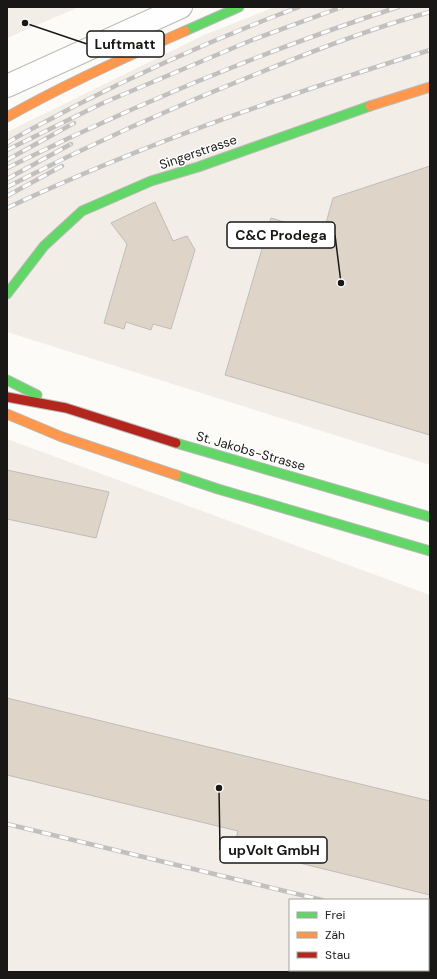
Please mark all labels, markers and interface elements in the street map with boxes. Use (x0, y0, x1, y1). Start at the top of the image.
callout: Luftmatt (87, 31, 164, 57)
text: Luftmatt (94, 35, 156, 53)
street label: Singerstrasse (157, 131, 239, 173)
callout: C&C Prodega (227, 222, 335, 248)
text: C&C Prodega (235, 226, 327, 244)
street label: St. Jakobs-Strasse (194, 427, 308, 475)
callout: upVolt GmbH (220, 837, 327, 863)
text: upVolt GmbH (228, 841, 320, 859)
legend (289, 899, 429, 971)
text: Frei (325, 907, 345, 923)
text: Zäh (325, 927, 345, 943)
text: Stau (325, 947, 350, 963)

